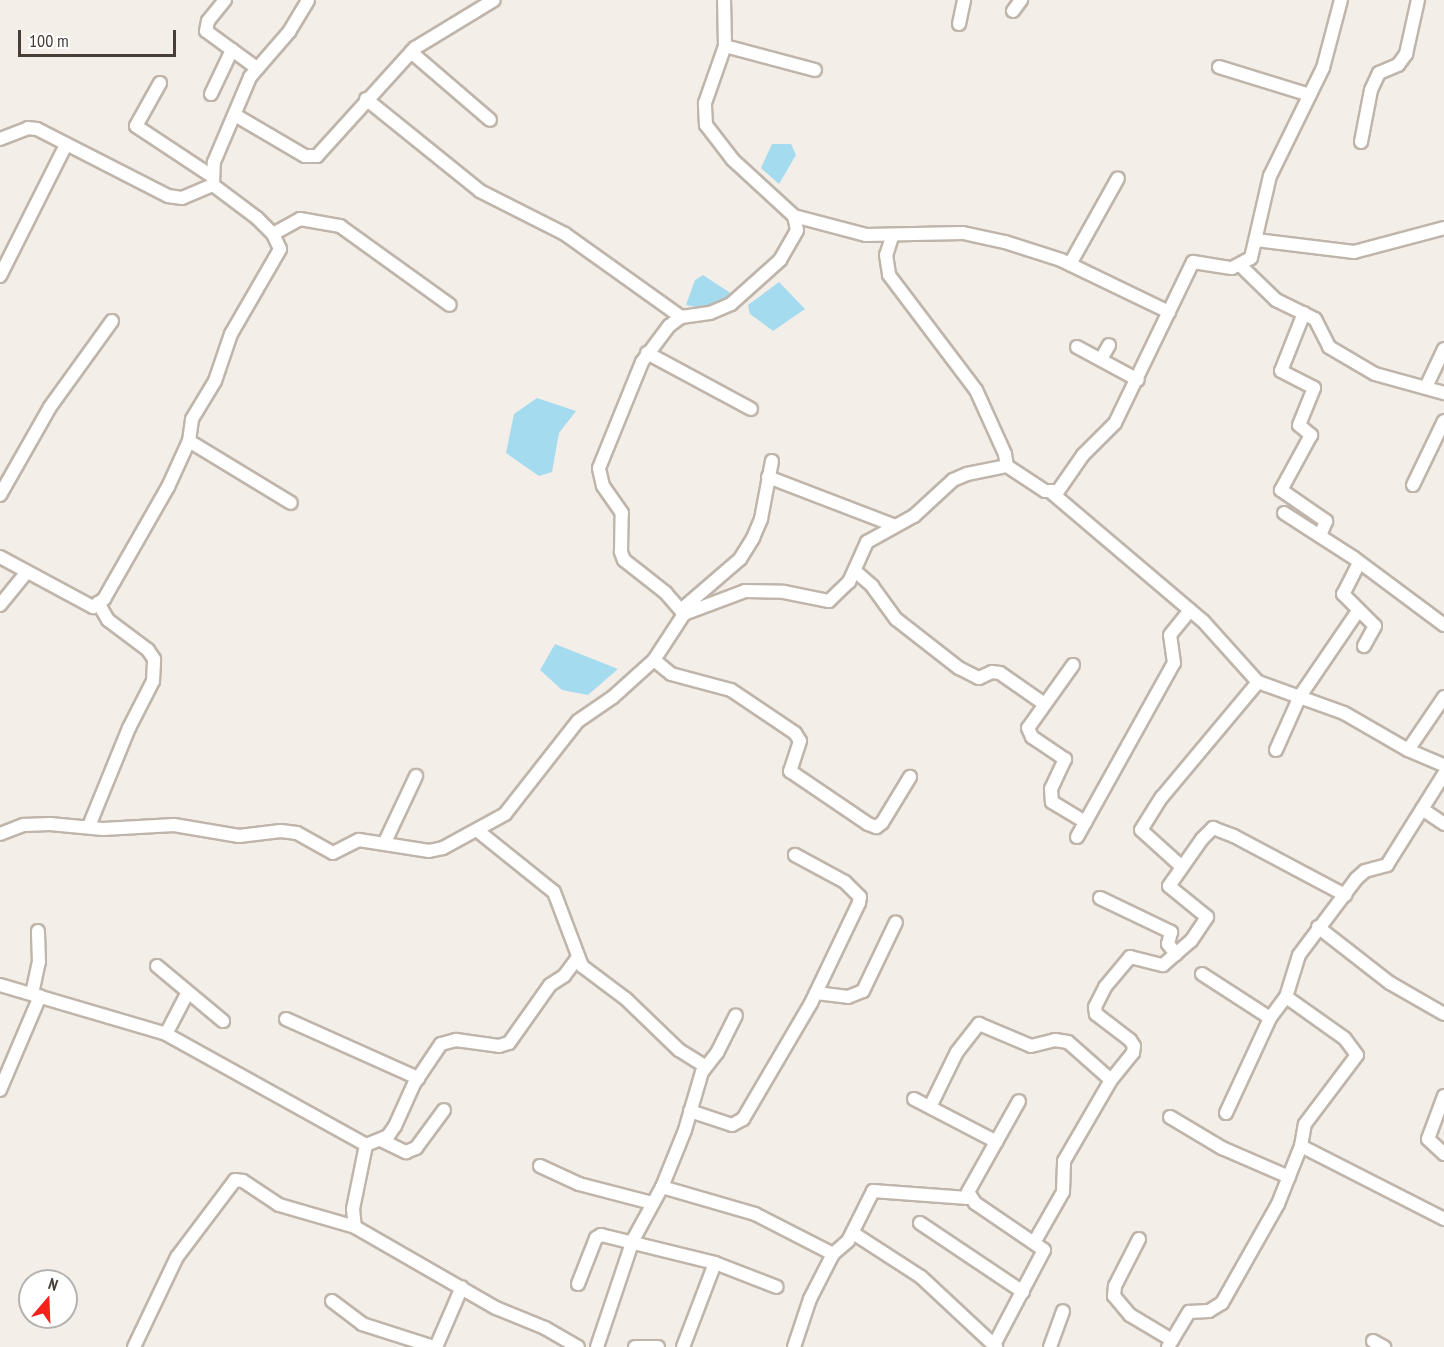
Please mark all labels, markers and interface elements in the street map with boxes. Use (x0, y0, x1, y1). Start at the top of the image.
scale bar (21, 18, 178, 56)
text: 100 m (29, 29, 69, 52)
north arrow (18, 1269, 78, 1329)
text: N (46, 1273, 61, 1295)

